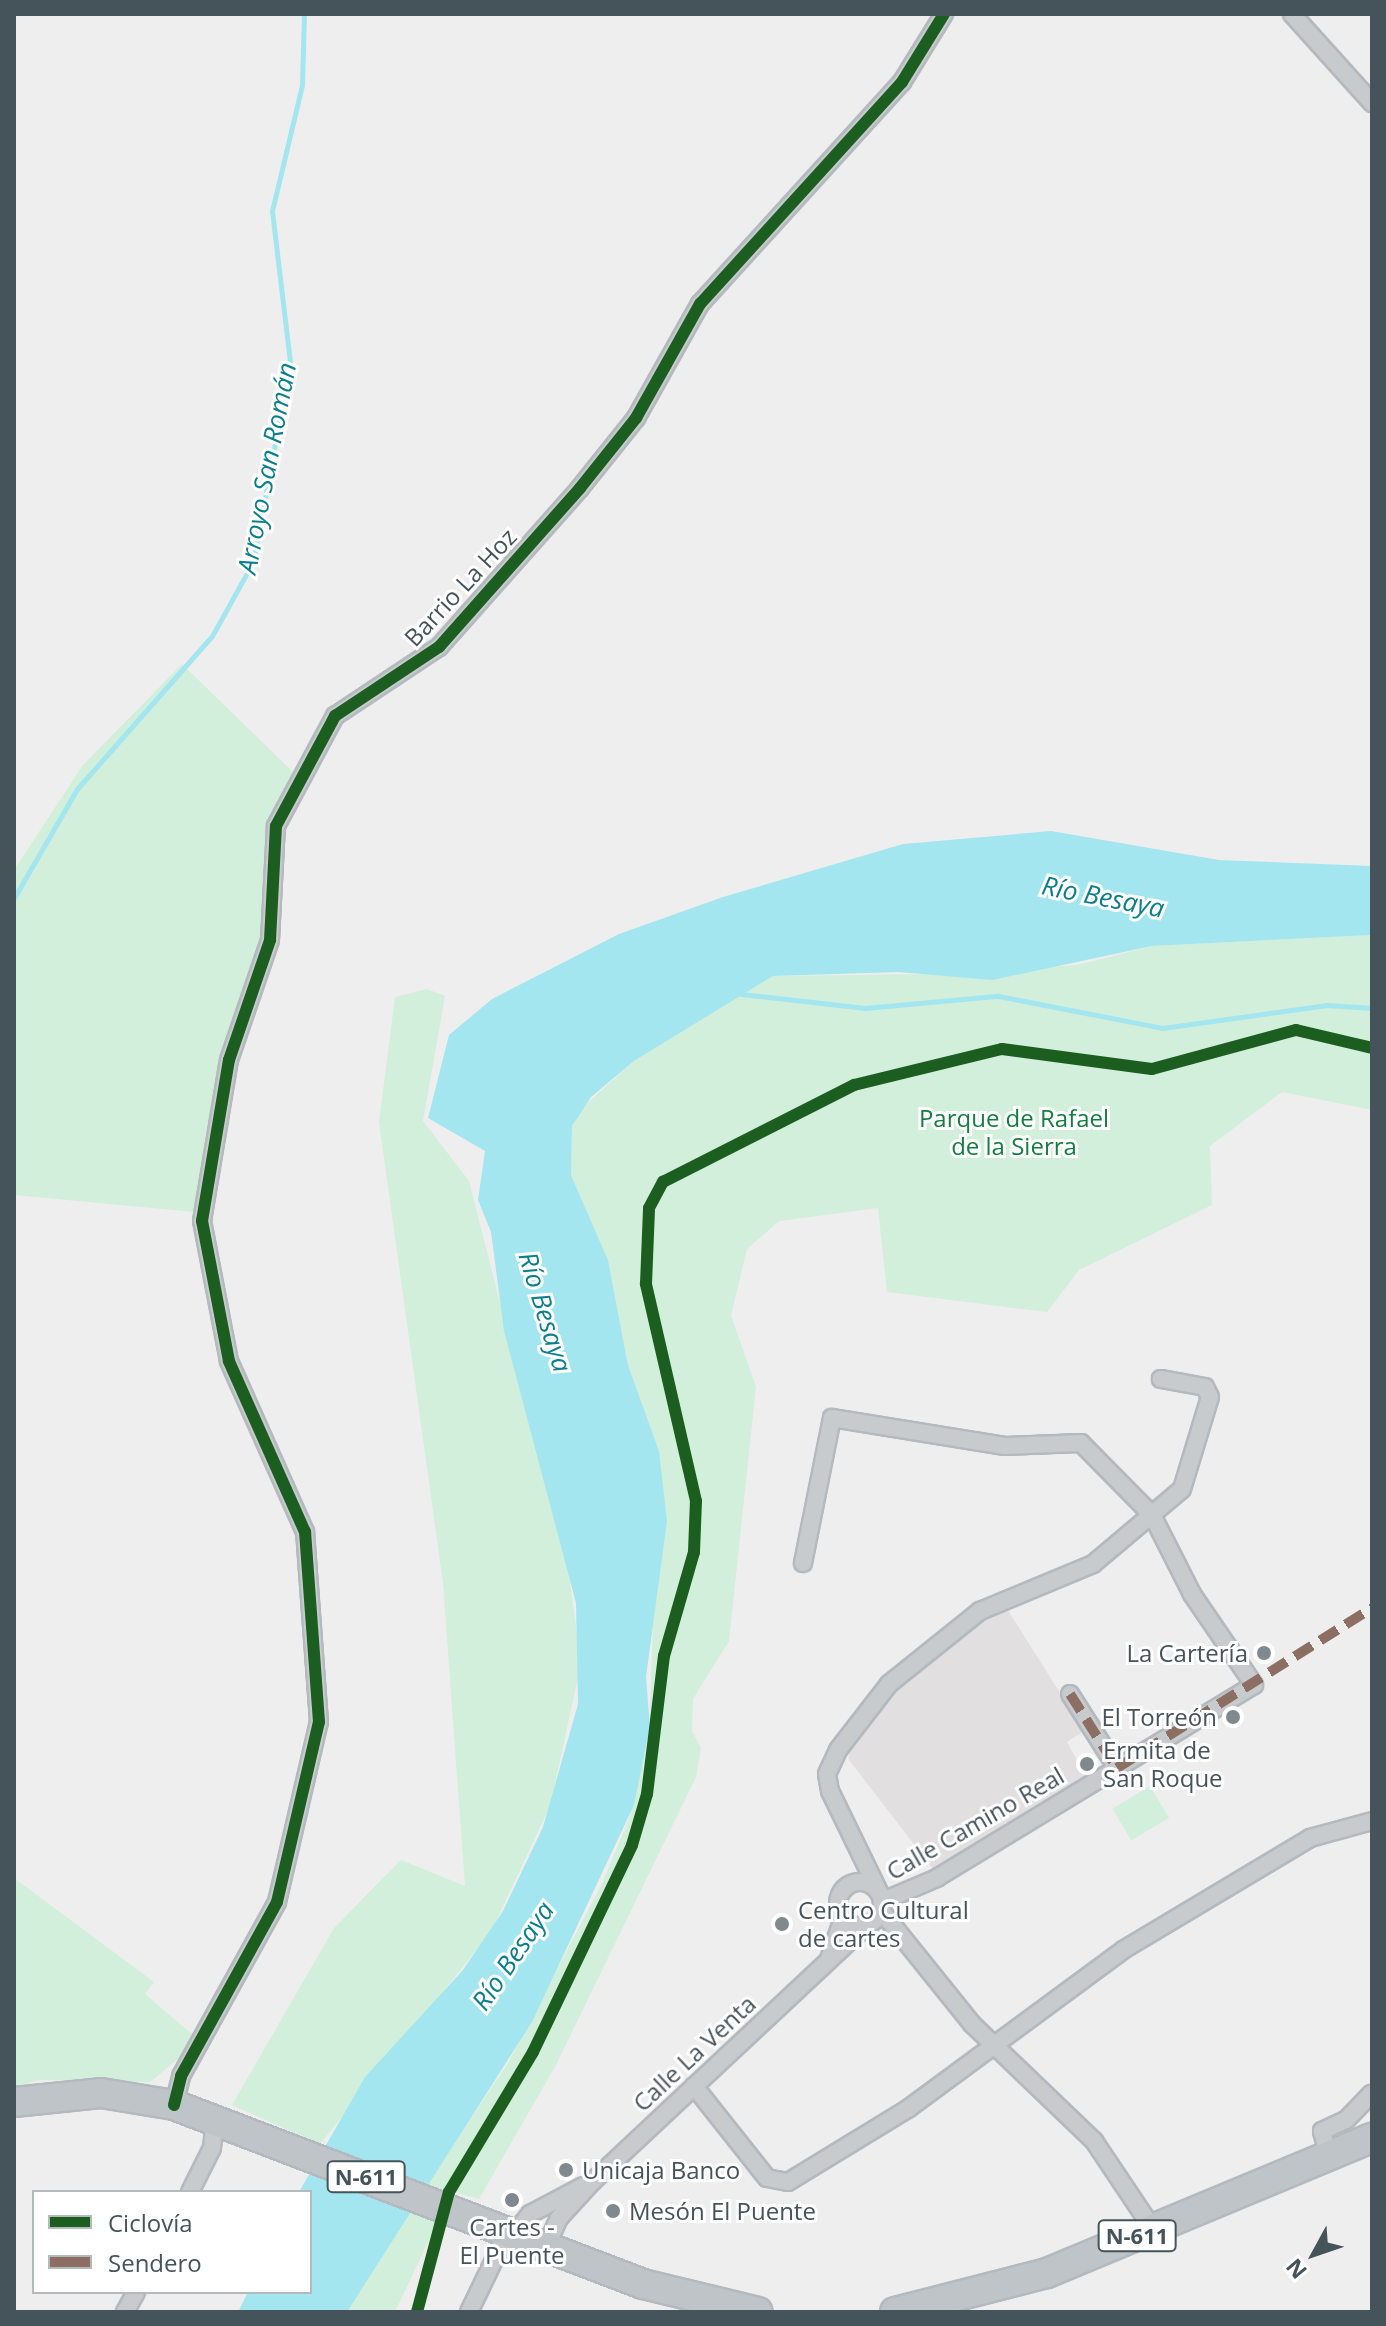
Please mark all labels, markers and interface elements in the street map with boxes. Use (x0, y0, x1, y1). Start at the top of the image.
water label: Arroyo San Román (231, 360, 303, 576)
street label: Barrio La Hoz (398, 522, 522, 652)
water label: Río Besaya (1039, 870, 1167, 924)
park label: Parque de Rafael de la Sierra (919, 1104, 1109, 1160)
water label: Río Besaya (512, 1248, 578, 1376)
place label: La Cartería (1126, 1639, 1248, 1667)
marker: La Cartería (1255, 1644, 1273, 1662)
place label: El Torreón (1101, 1703, 1217, 1731)
marker: El Torreón (1224, 1708, 1242, 1726)
place label: Ermita de San Roque (1103, 1736, 1223, 1792)
marker: Ermita de San Roque (1078, 1755, 1096, 1773)
street label: Calle Camino Real (881, 1761, 1069, 1885)
water label: Río Besaya (465, 1896, 561, 2016)
place label: Centro Cultural de cartes (798, 1896, 969, 1952)
marker: Centro Cultural de cartes (773, 1915, 791, 1933)
street label: Calle La Venta (627, 1989, 761, 2117)
place label: Unicaja Banco (582, 2156, 740, 2184)
road number: N-611 (326, 2159, 406, 2195)
marker: Unicaja Banco (557, 2161, 575, 2179)
legend (32, 2190, 312, 2294)
marker: Cartes - El Puente (503, 2191, 521, 2209)
place label: Mesón El Puente (629, 2197, 816, 2225)
marker: Mesón El Puente (604, 2202, 622, 2220)
text: Ciclovía (108, 2206, 193, 2239)
place label: Cartes - El Puente (459, 2213, 565, 2269)
north arrow (1274, 2214, 1354, 2294)
road number: N-611 (1097, 2218, 1177, 2254)
text: Sendero (108, 2246, 202, 2279)
text: N (1278, 2253, 1313, 2286)

